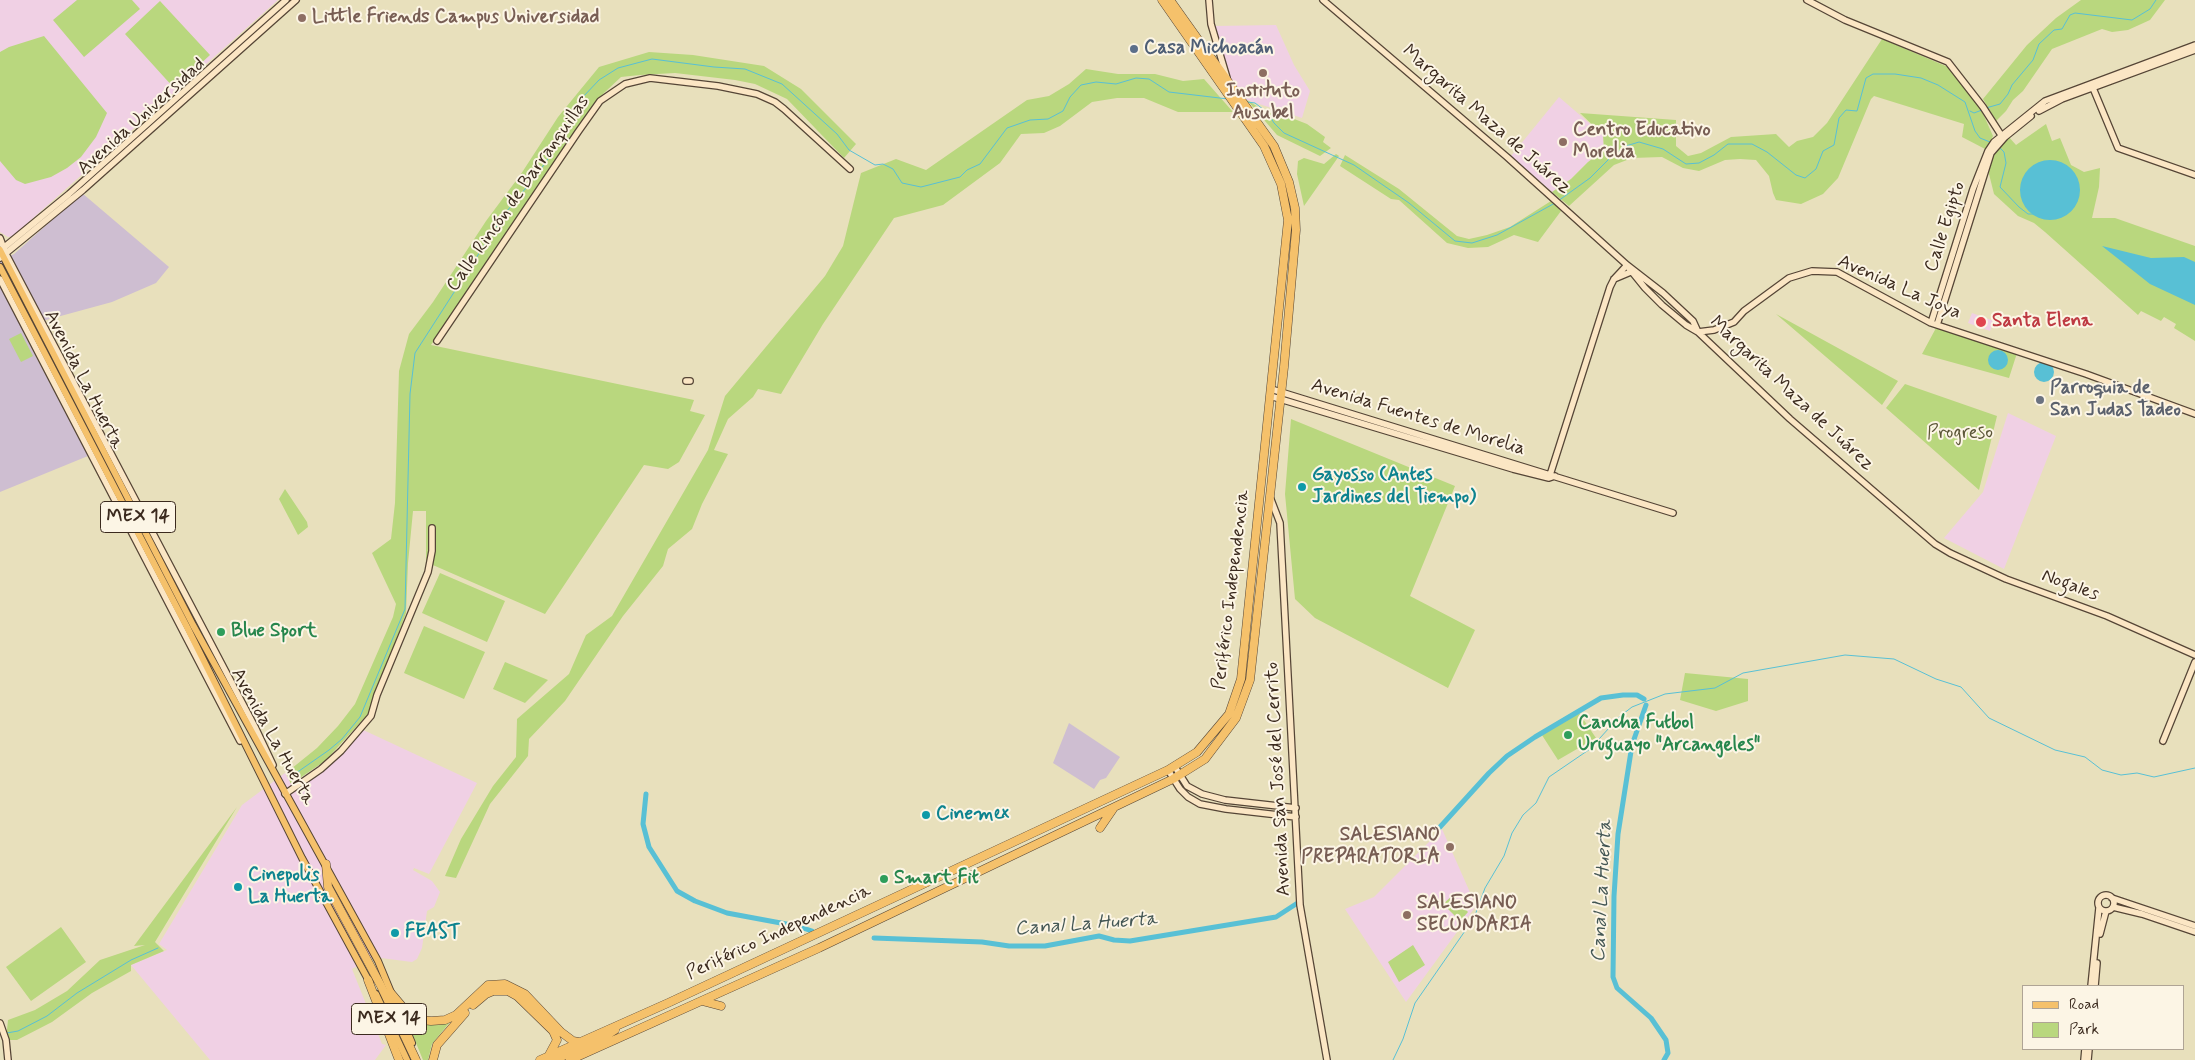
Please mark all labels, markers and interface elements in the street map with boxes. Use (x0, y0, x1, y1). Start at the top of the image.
place label: Little Friends Campus Universidad (312, 7, 599, 29)
marker: Little Friends Campus Universidad (296, 12, 308, 24)
place label: Casa Michoacán (1144, 38, 1274, 60)
street label: Margarita Maza de Juárez (1397, 40, 1575, 200)
marker: Casa Michoacán (1128, 43, 1140, 55)
street label: Avenida Universidad (73, 54, 211, 180)
marker: Instituto Ausubel (1257, 67, 1269, 79)
place label: Instituto Ausubel (1226, 81, 1300, 125)
street label: Calle Rincón de Barranquillas (443, 92, 595, 296)
place label: Centro Educativo Morelia (1573, 120, 1711, 164)
marker: Centro Educativo Morelia (1557, 136, 1569, 148)
street label: Calle Egipto (1921, 179, 1971, 275)
street label: Avenida La Joya (1834, 251, 1964, 325)
street label: Avenida La Huerta (38, 307, 128, 453)
place label: Santa Elena (1992, 311, 2092, 333)
street label: Margarita Maza de Juárez (1704, 312, 1878, 476)
marker: Santa Elena (1974, 315, 1988, 329)
street label: Avenida Fuentes de Morelia (1308, 375, 1528, 461)
place label: Parroquia de San Judas Tadeo (2050, 378, 2181, 422)
marker: Parroquia de San Judas Tadeo (2034, 394, 2046, 406)
park label: Progreso (1927, 423, 1993, 445)
place label: Gayosso (Antes Jardines del Tiempo) (1312, 465, 1476, 509)
marker: Gayosso (Antes Jardines del Tiempo) (1296, 481, 1308, 493)
street label: Periférico Independencia (1208, 489, 1256, 691)
road number: MEX 14 (100, 502, 176, 532)
street label: Nogales (2038, 565, 2102, 607)
place label: Blue Sport (231, 621, 317, 643)
marker: Blue Sport (215, 626, 227, 638)
street label: Avenida San José del Cerrito (1261, 661, 1297, 897)
street label: Avenida La Huerta (225, 665, 319, 809)
place label: Cancha Futbol Uruguayo "Arcangeles" (1578, 713, 1760, 757)
marker: Cancha Futbol Uruguayo "Arcangeles" (1562, 729, 1574, 741)
place label: Cinemex (936, 804, 1009, 826)
marker: Cinemex (920, 809, 932, 821)
water label: Canal La Huerta (1587, 819, 1619, 963)
place label: SALESIANO PREPARATORIA (1301, 825, 1440, 869)
marker: SALESIANO PREPARATORIA (1444, 841, 1456, 853)
place label: Cinepolis La Huerta (248, 865, 332, 909)
place label: Smart Fit (894, 868, 979, 890)
marker: Smart Fit (878, 873, 890, 885)
street label: Periférico Independencia (683, 880, 875, 986)
marker: Cinepolis La Huerta (232, 881, 244, 893)
place label: SALESIANO SECUNDARIA (1417, 893, 1532, 937)
water label: Canal La Huerta (1014, 908, 1158, 942)
marker: SALESIANO SECUNDARIA (1401, 909, 1413, 921)
place label: FEAST (405, 922, 460, 944)
marker: FEAST (389, 927, 401, 939)
legend (2022, 985, 2185, 1050)
text: Road (2069, 995, 2099, 1015)
road number: MEX 14 (352, 1004, 426, 1034)
text: Park (2069, 1020, 2099, 1040)

